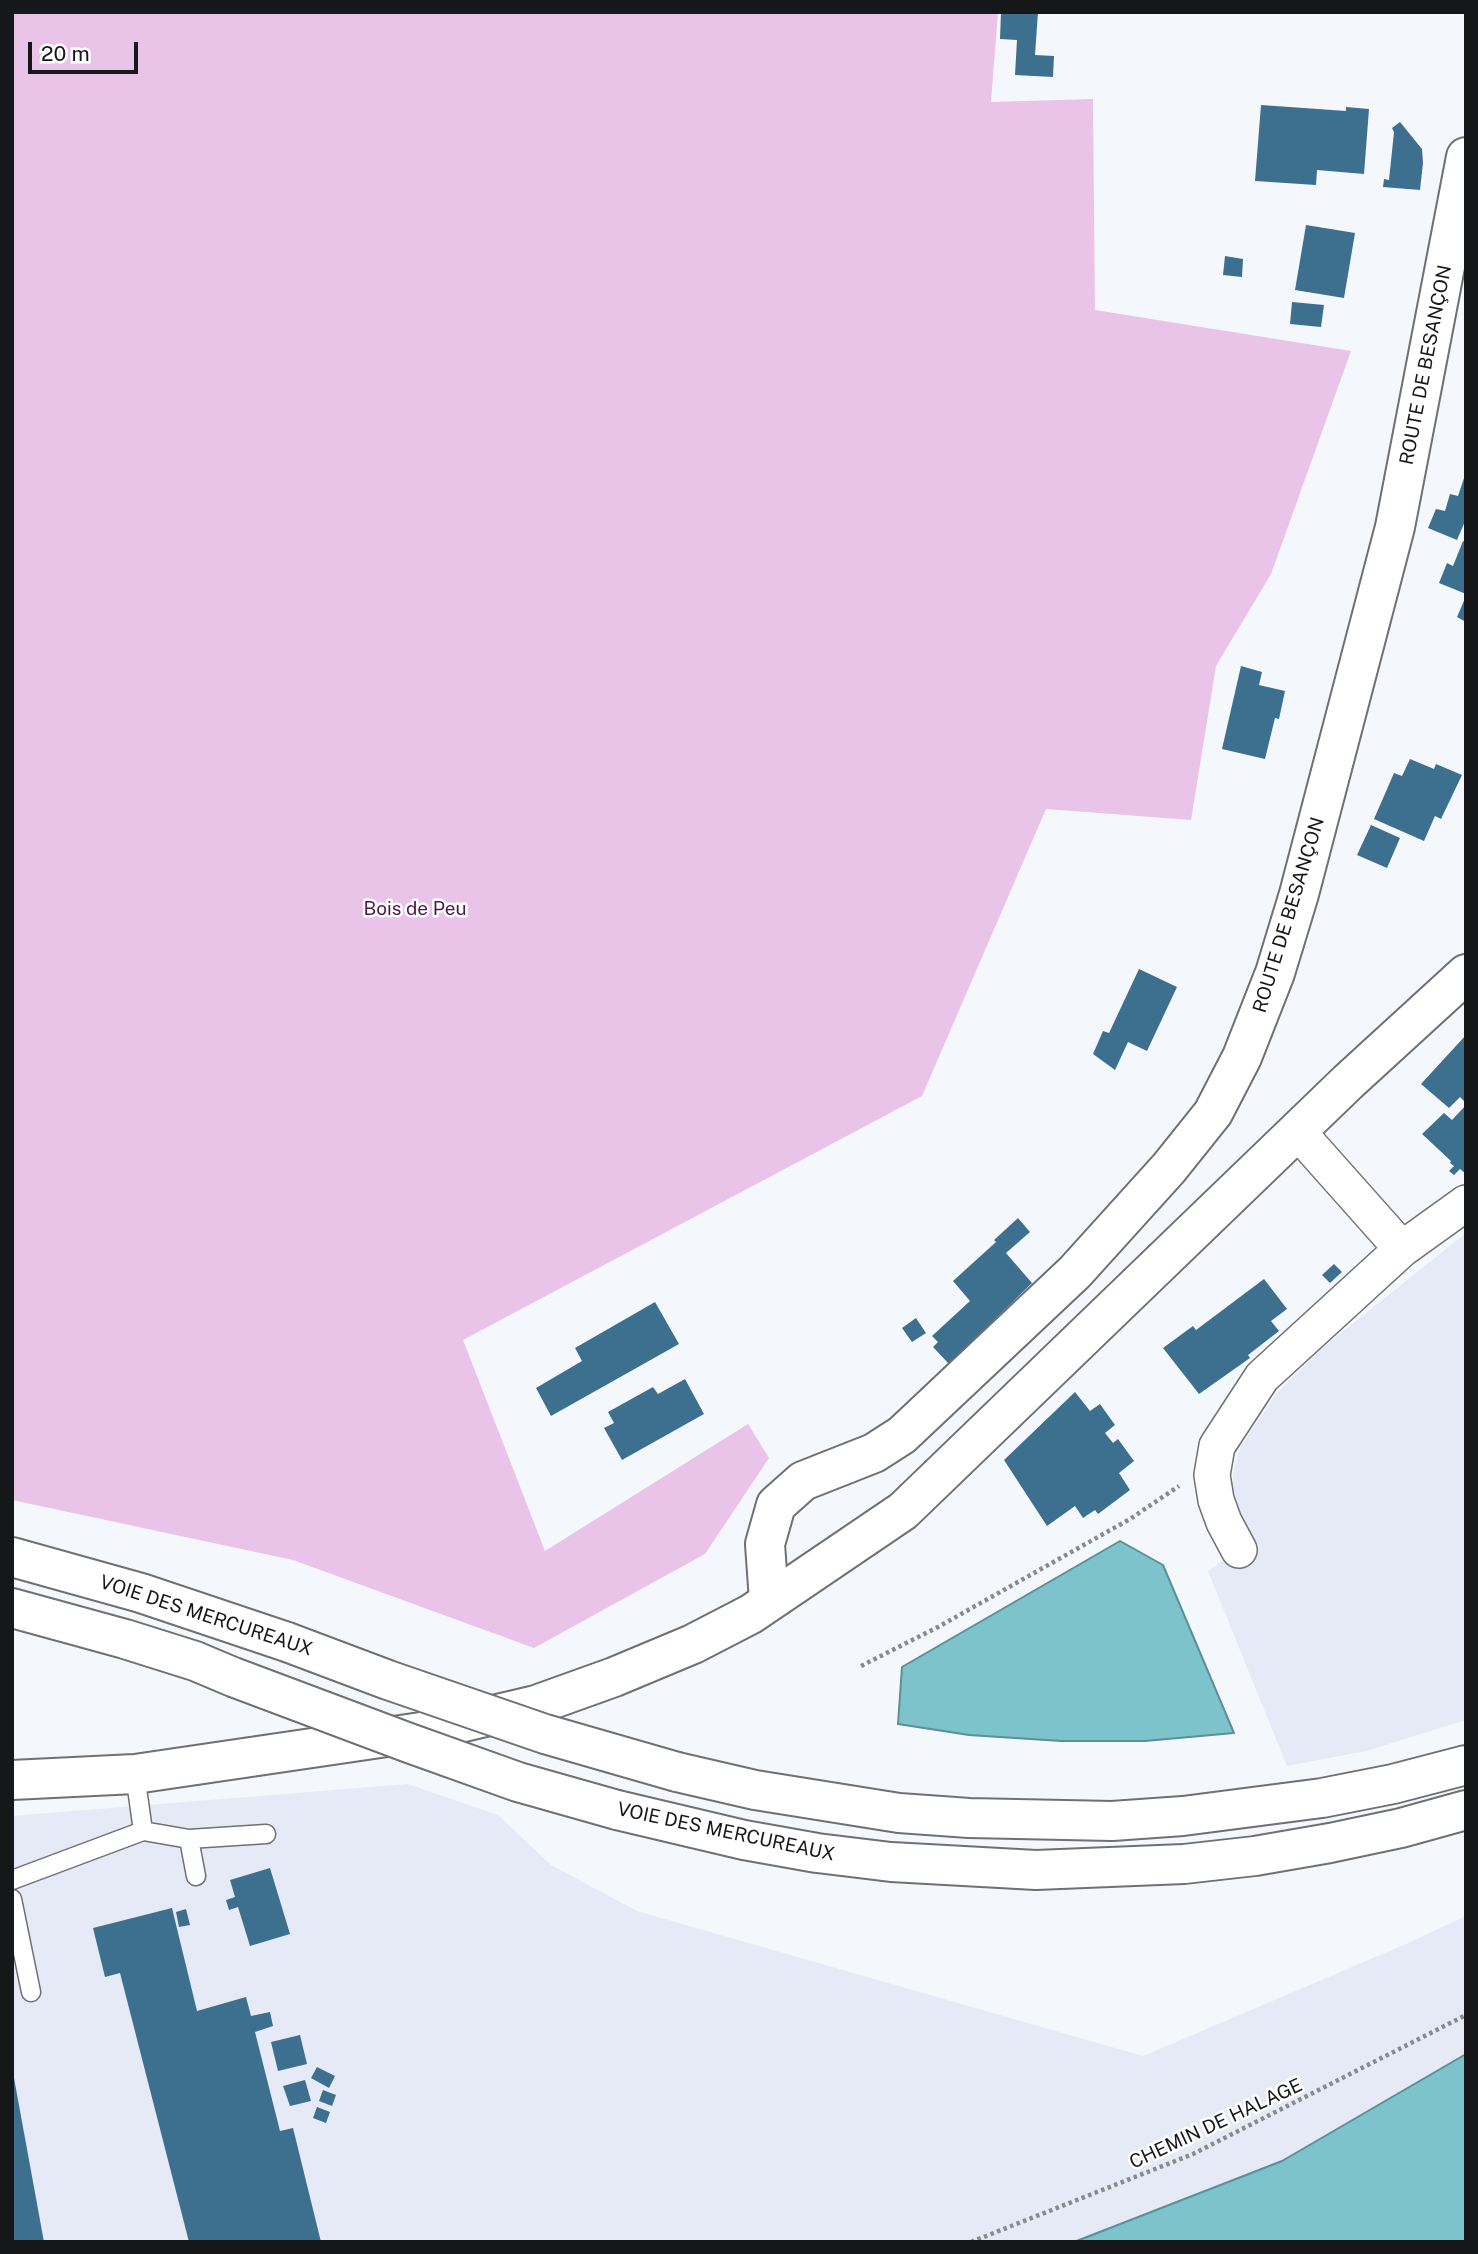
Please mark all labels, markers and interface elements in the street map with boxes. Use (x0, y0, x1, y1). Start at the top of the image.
scale bar (32, 28, 142, 72)
text: 20 m (41, 41, 90, 66)
street label: ROUTE DE BESANÇON (1395, 263, 1457, 467)
street label: ROUTE DE BESANÇON (1248, 815, 1330, 1015)
park label: Bois de Peu (364, 898, 466, 920)
street label: VOIE DES MERCUREAUX (97, 1571, 315, 1661)
street label: VOIE DES MERCUREAUX (615, 1798, 837, 1866)
street label: CHEMIN DE HALAGE (1126, 2074, 1306, 2174)

